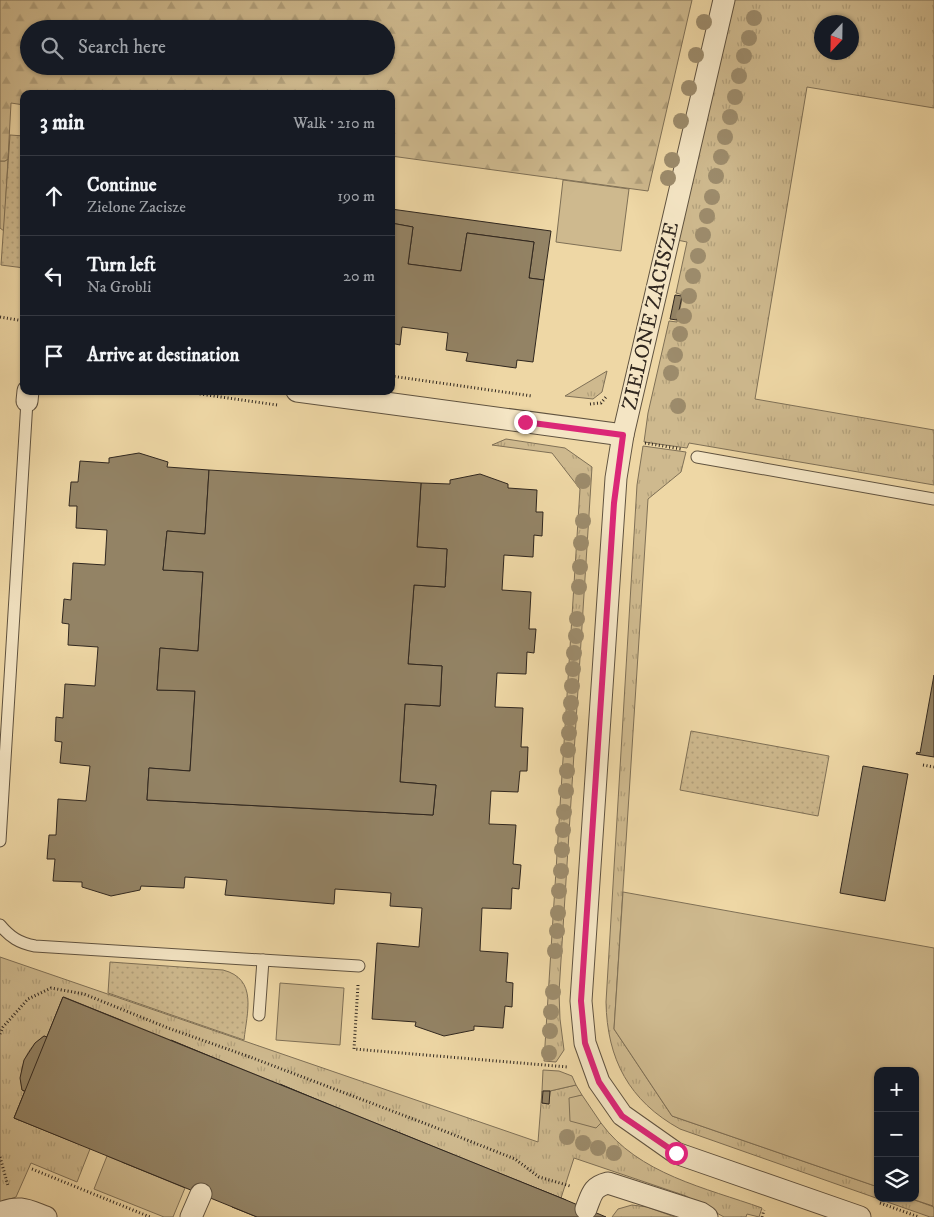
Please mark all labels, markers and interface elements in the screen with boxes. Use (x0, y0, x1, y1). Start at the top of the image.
north arrow (814, 15, 859, 60)
search box (20, 20, 395, 75)
icon: search (38, 34, 66, 62)
text: Search here (78, 36, 166, 59)
text: 3 min (40, 110, 85, 136)
text: Walk · 210 m (293, 113, 375, 133)
text: Continue (87, 174, 157, 197)
icon: ahead (40, 182, 68, 210)
text: 190 m (337, 186, 375, 206)
text: Zielone Zacisze (87, 197, 186, 217)
street label: ZIELONE ZACISZE (617, 219, 685, 413)
text: Turn left (87, 254, 156, 277)
icon: left (40, 262, 68, 290)
text: 20 m (343, 266, 375, 286)
text: Na Grobli (87, 277, 151, 297)
icon: arrive (40, 342, 68, 370)
text: Arrive at destination (87, 344, 239, 367)
route end (514, 411, 537, 434)
map controls (874, 1067, 919, 1202)
button: + (874, 1067, 919, 1112)
button: − (874, 1112, 919, 1157)
route start (665, 1142, 688, 1165)
button: layers (874, 1157, 919, 1202)

